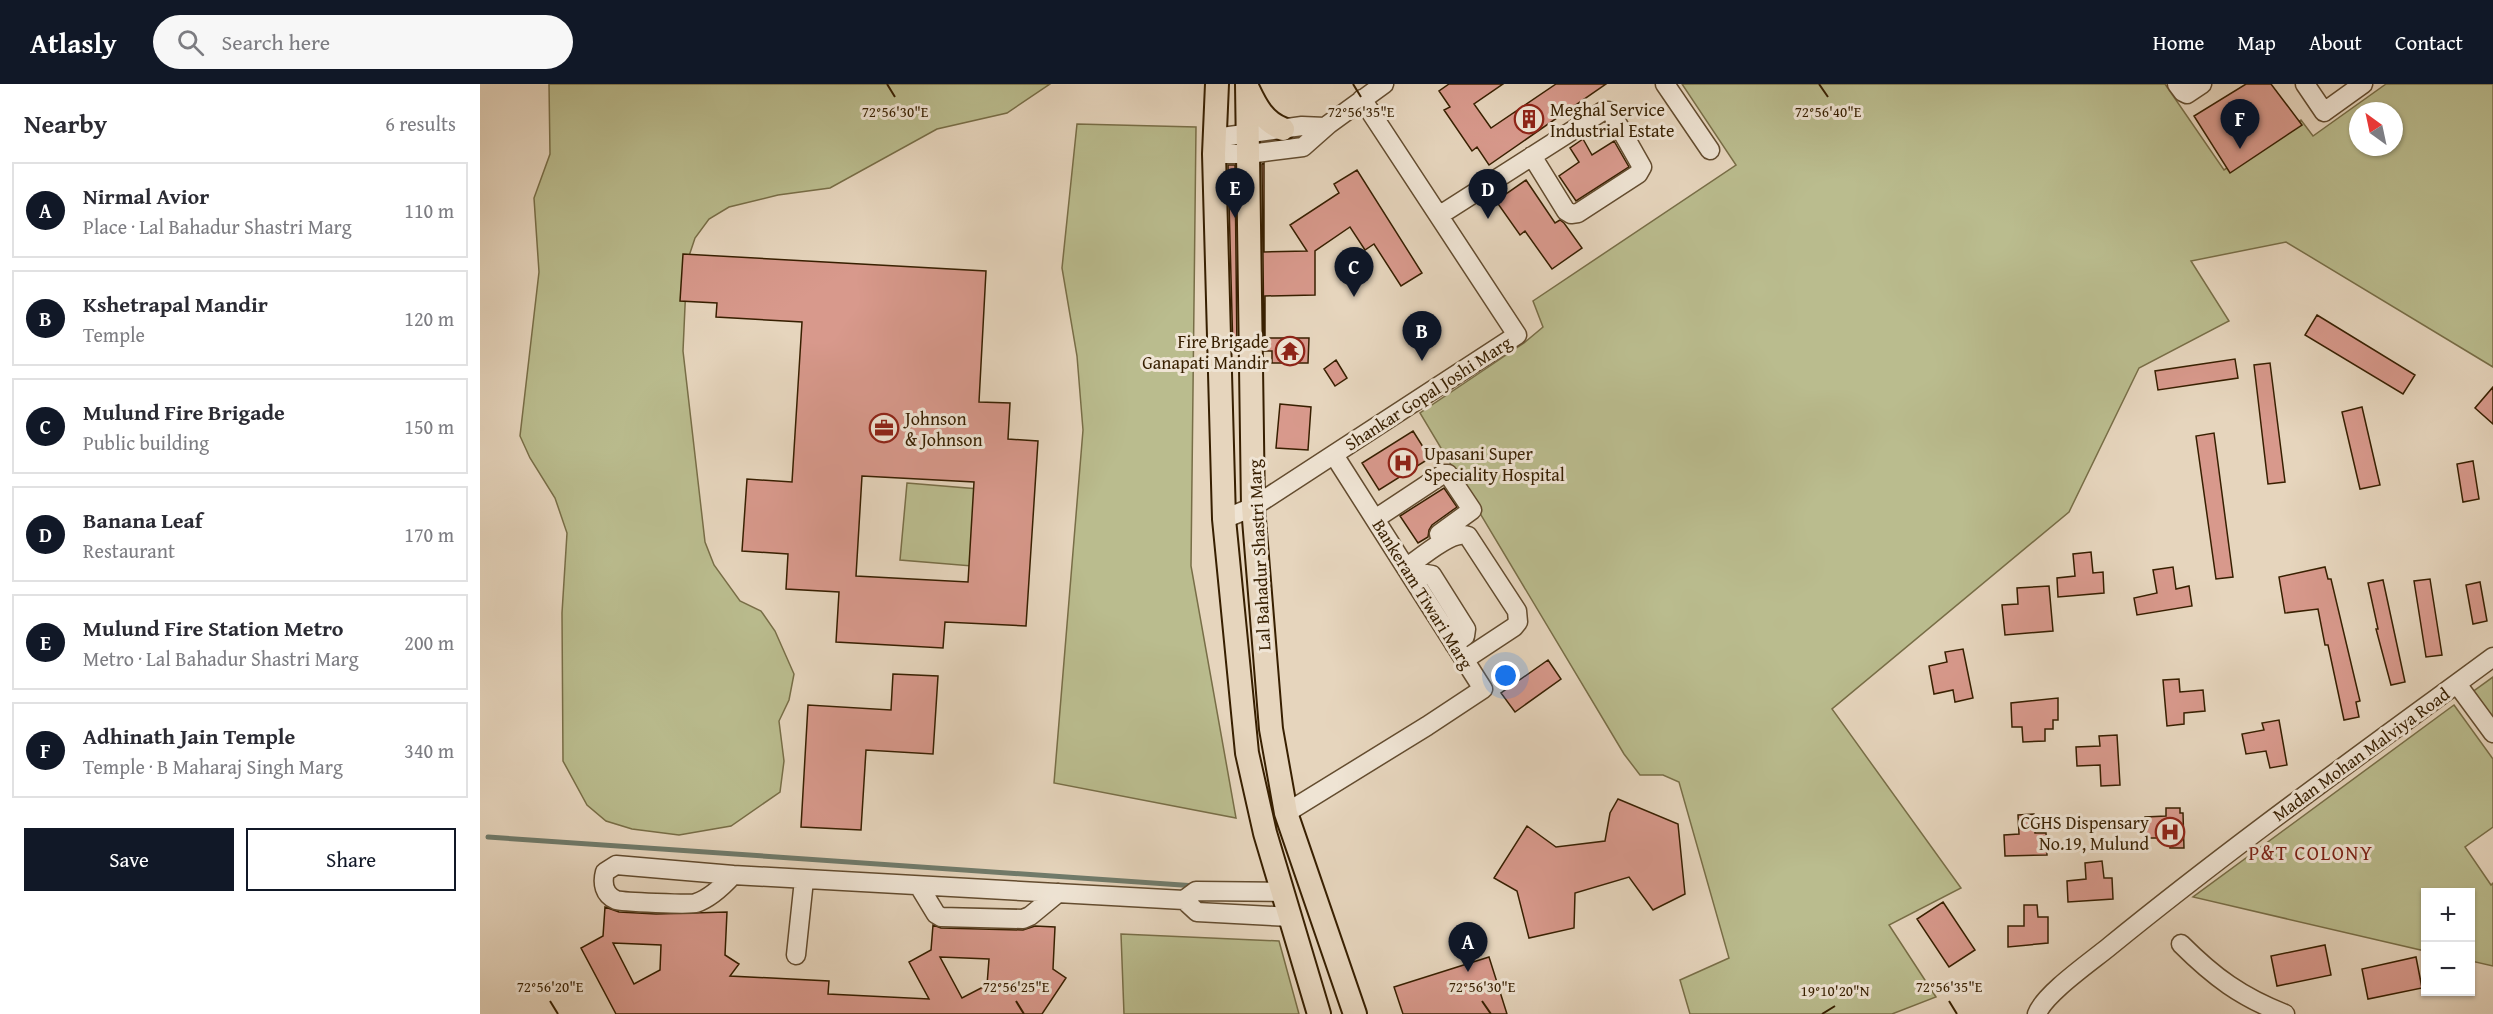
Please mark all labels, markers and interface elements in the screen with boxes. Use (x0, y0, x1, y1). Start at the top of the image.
search box (153, 15, 573, 69)
text: Atlasly (30, 22, 117, 63)
icon: search (174, 26, 207, 59)
text: Search here (222, 26, 330, 58)
text: Home (2153, 27, 2204, 58)
text: Map (2237, 27, 2276, 58)
text: About (2309, 27, 2362, 58)
text: Contact (2395, 27, 2463, 58)
place label: Meghal Service Industrial Estate (1550, 96, 1674, 144)
pin: F (2220, 100, 2260, 149)
text: 72°56'30"E (862, 101, 929, 122)
text: 72°56'35"E (1328, 101, 1395, 122)
text: 72°56'40"E (1795, 101, 1862, 122)
north arrow (2349, 102, 2403, 156)
building icon: Meghal Service Industrial Estate (1513, 103, 1545, 135)
text: Nearby (24, 104, 107, 143)
text: 6 results (385, 109, 456, 138)
pin: E (1216, 168, 1254, 218)
pin: D (1468, 170, 1508, 219)
text: Nirmal Avior (83, 180, 209, 212)
text: A (39, 196, 52, 225)
text: 110 m (404, 196, 454, 225)
text: Place · Lal Bahadur Shastri Marg (83, 212, 352, 241)
pin: C (1334, 248, 1374, 297)
text: Kshetrapal Mandir (83, 288, 268, 320)
text: B (39, 304, 52, 333)
text: 120 m (404, 304, 454, 333)
pin: B (1402, 312, 1442, 361)
text: Temple (83, 320, 145, 349)
place label: Fire Brigade Ganapati Mandir (1142, 328, 1270, 376)
street label: Shankar Gopal Joshi Marg (1339, 329, 1517, 457)
temple icon: Fire Brigade Ganapati Mandir (1274, 335, 1306, 367)
text: Mulund Fire Brigade (83, 396, 285, 428)
place label: Johnson & Johnson (903, 405, 983, 453)
text: C (40, 412, 51, 441)
text: 150 m (404, 412, 454, 441)
office icon: Johnson & Johnson (868, 412, 900, 444)
text: Public building (83, 428, 209, 457)
place label: Upasani Super Speciality Hospital (1424, 440, 1565, 488)
hospital icon: Upasani Super Speciality Hospital (1387, 447, 1419, 479)
street label: Lal Bahadur Shastri Marg (1241, 459, 1277, 651)
text: Banana Leaf (83, 504, 203, 536)
street label: Bankeram Tiwari Marg (1366, 514, 1480, 674)
text: D (39, 520, 52, 549)
text: 170 m (404, 520, 454, 549)
text: Restaurant (83, 536, 175, 565)
text: Mulund Fire Station Metro (83, 612, 343, 644)
text: E (40, 628, 51, 657)
text: 200 m (404, 628, 454, 657)
text: Metro · Lal Bahadur Shastri Marg (83, 644, 359, 673)
your location (1491, 661, 1520, 690)
street label: Madan Mohan Malviya Road (2267, 680, 2456, 828)
text: Adhinath Jain Temple (83, 720, 295, 752)
text: F (40, 736, 51, 765)
text: 340 m (404, 736, 454, 765)
text: Temple · B Maharaj Singh Marg (83, 752, 343, 781)
place label: CGHS Dispensary No.19, Mulund (2020, 809, 2149, 857)
hospital icon: CGHS Dispensary No.19, Mulund (2154, 816, 2186, 848)
button: Save (24, 828, 234, 891)
button: Share (246, 828, 456, 891)
district label: P&T COLONY (2249, 838, 2373, 867)
map controls (2421, 888, 2475, 996)
button: + (2421, 888, 2475, 942)
pin: A (1448, 922, 1488, 972)
button: − (2421, 942, 2475, 996)
text: 72°56'20"E (517, 976, 584, 997)
text: 72°56'25"E (983, 976, 1050, 997)
text: 72°56'30"E (1449, 976, 1516, 997)
text: 72°56'35"E (1916, 976, 1983, 997)
text: 19°10'20"N (1801, 980, 1870, 1001)

